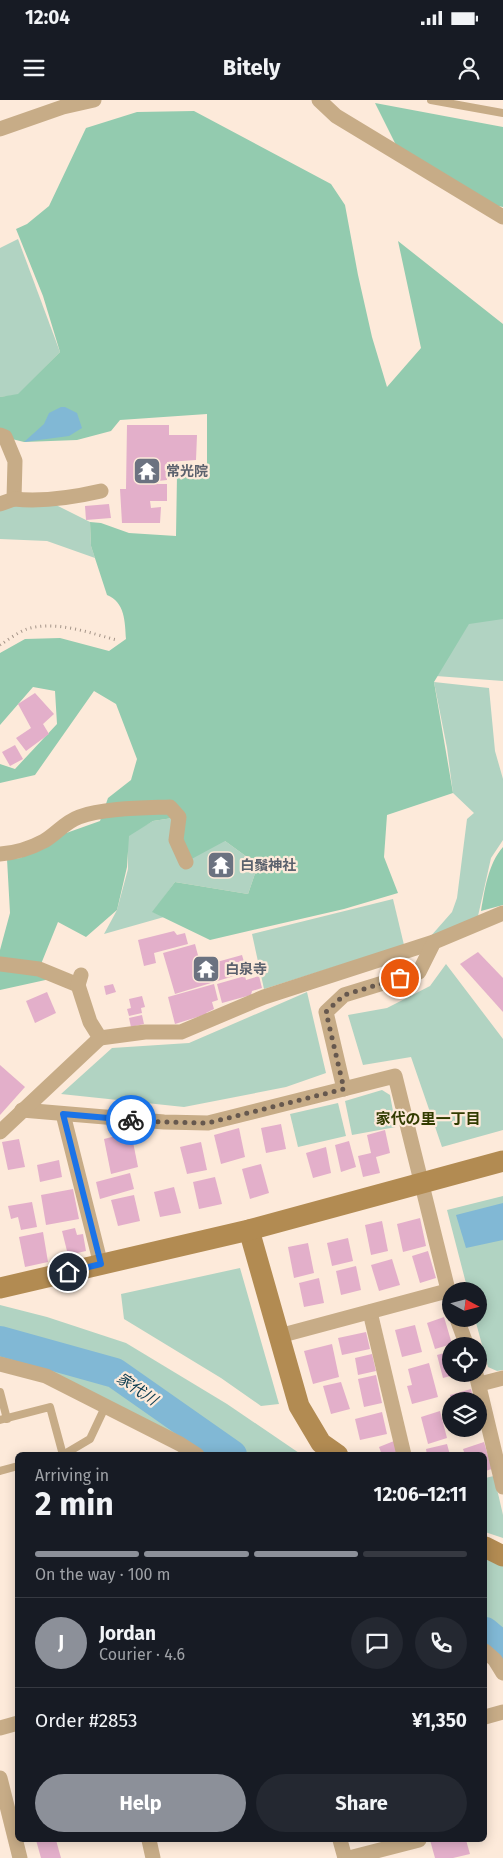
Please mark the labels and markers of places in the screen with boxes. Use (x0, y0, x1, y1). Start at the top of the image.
temple icon: 常光院 (132, 456, 162, 486)
place label: 常光院 (166, 463, 208, 480)
temple icon: 白鬚神社 (206, 850, 236, 880)
place label: 白鬚神社 (240, 857, 296, 874)
temple icon: 白泉寺 (191, 954, 221, 984)
pin (379, 957, 421, 999)
place label: 白泉寺 (225, 961, 267, 978)
pin (47, 1251, 89, 1293)

